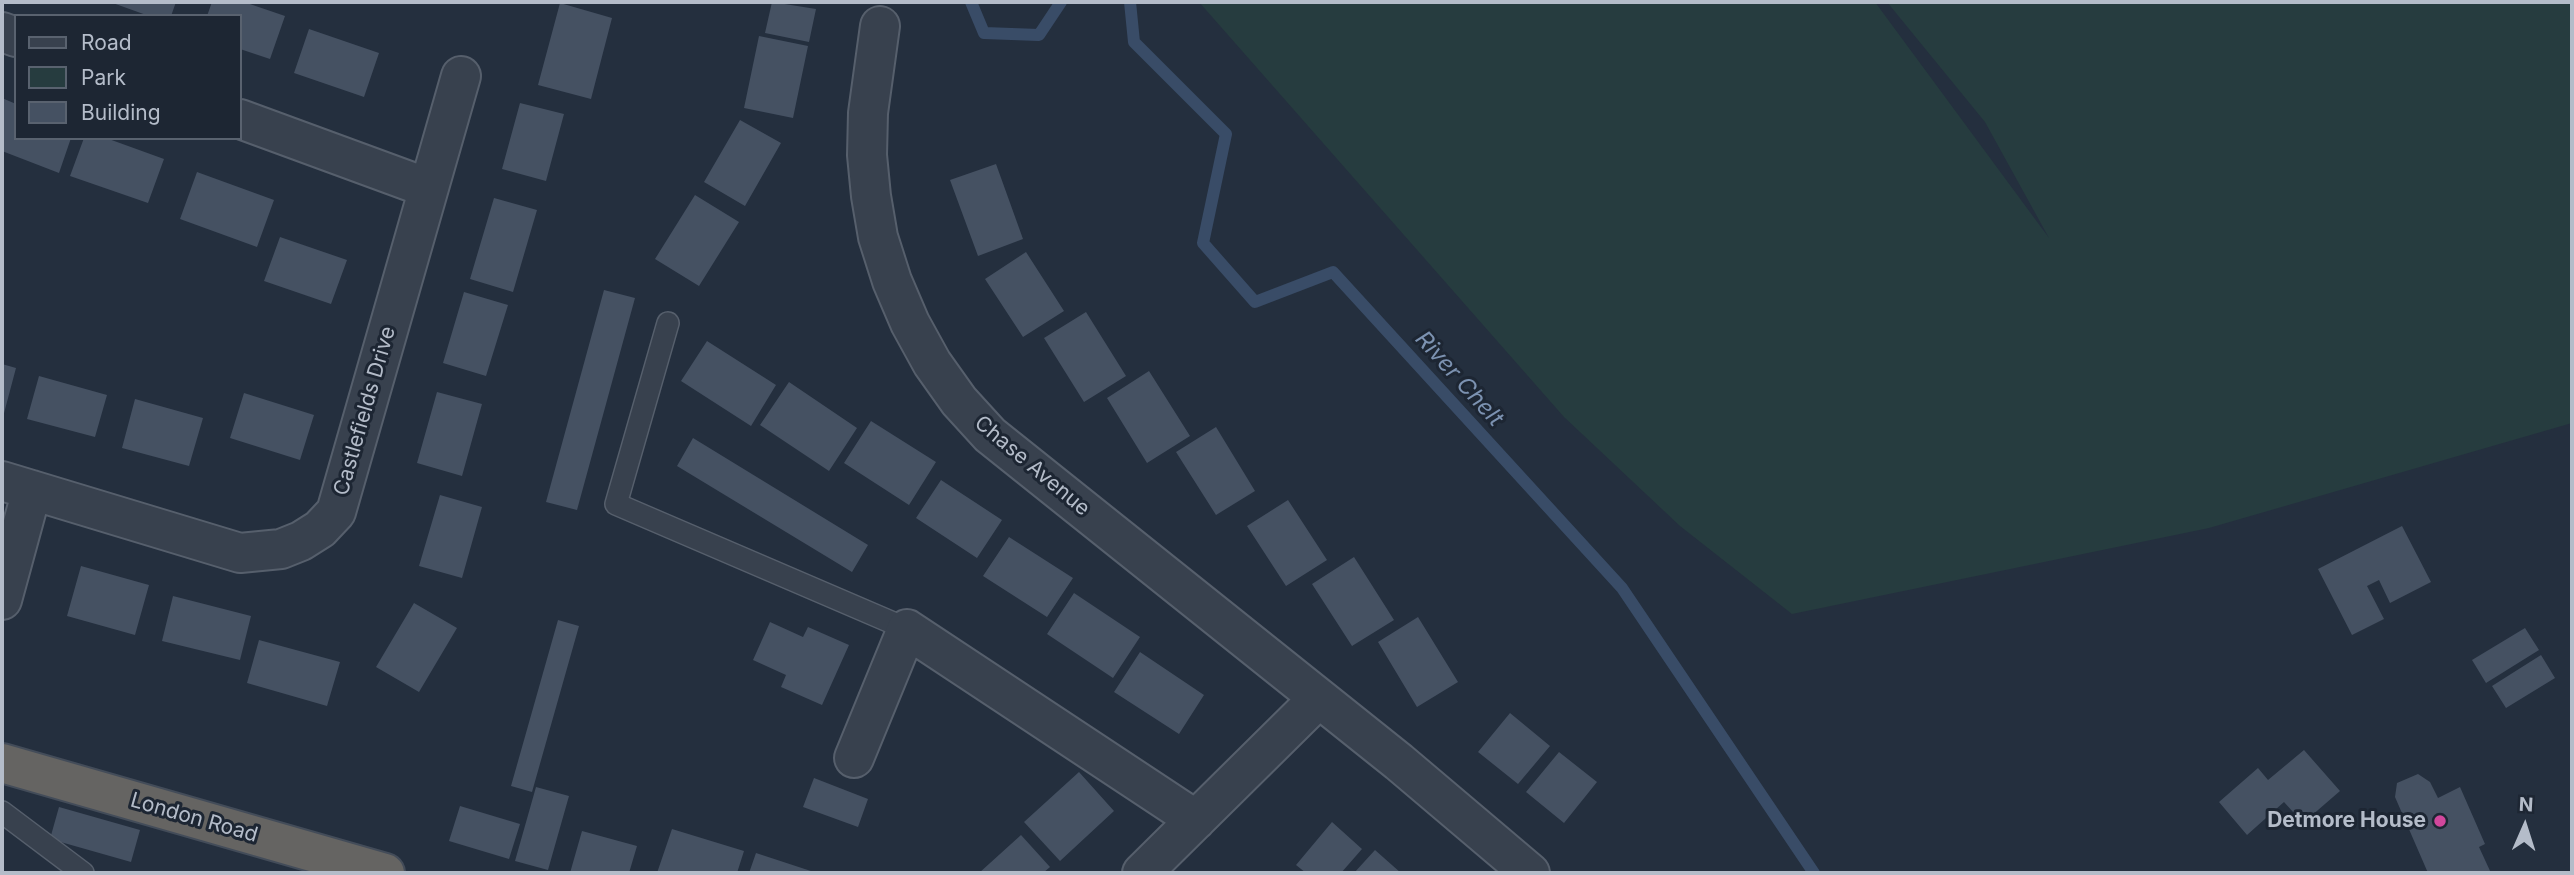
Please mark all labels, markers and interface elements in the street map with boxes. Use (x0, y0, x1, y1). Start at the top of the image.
legend (14, 14, 242, 140)
text: Road (81, 30, 132, 55)
text: Park (81, 65, 126, 90)
text: Building (81, 100, 161, 125)
street label: Castlefields Drive (329, 324, 401, 498)
water label: River Chelt (1409, 326, 1509, 432)
street label: Chase Avenue (969, 411, 1095, 521)
street label: London Road (127, 788, 261, 848)
north arrow (2490, 791, 2560, 861)
text: N (2518, 793, 2534, 816)
place label: Detmore House (2267, 808, 2426, 834)
marker: Detmore House (2432, 813, 2448, 829)

